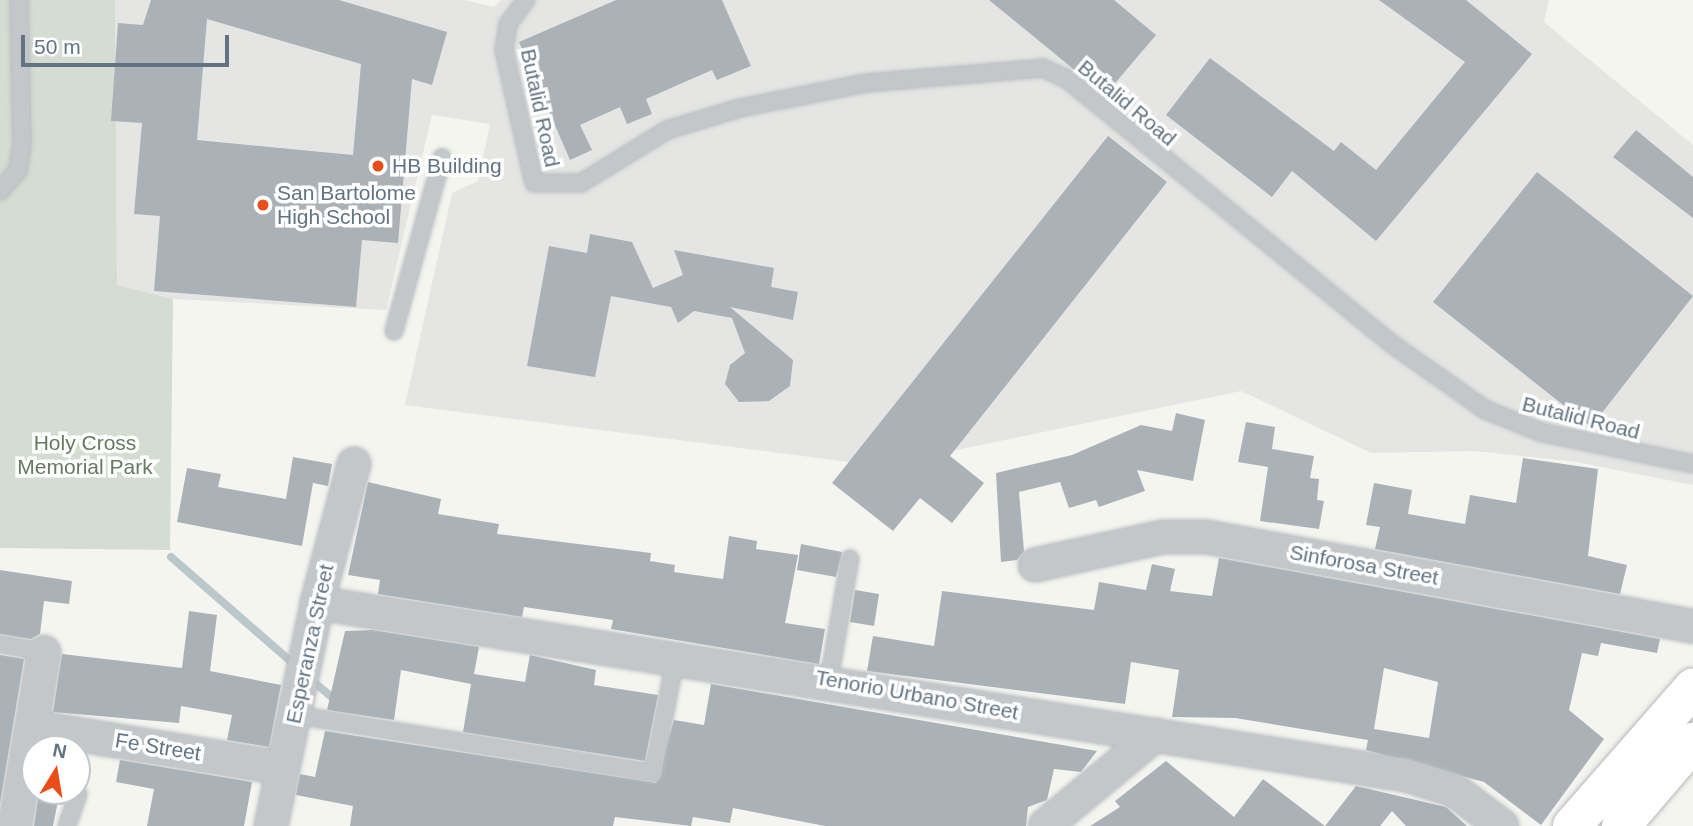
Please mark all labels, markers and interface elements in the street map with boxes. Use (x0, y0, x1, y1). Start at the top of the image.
scale bar (24, 21, 233, 65)
text: 50 m (34, 35, 81, 58)
street label: Butalid Road (515, 47, 565, 169)
street label: Butalid Road (1073, 55, 1181, 151)
place label: HB Building (392, 153, 502, 179)
marker: HB Building (370, 158, 386, 174)
place label: San Bartolome High School (277, 180, 416, 230)
marker: San Bartolome High School (255, 197, 271, 213)
street label: Butalid Road (1520, 391, 1642, 445)
park label: Holy Cross Memorial Park (17, 430, 153, 480)
street label: Sinforosa Street (1288, 540, 1440, 590)
street label: Esperanza Street (281, 562, 339, 726)
street label: Tenorio Urbano Street (814, 665, 1020, 725)
street label: Fe Street (113, 728, 203, 766)
north arrow (21, 735, 91, 805)
text: N (51, 739, 68, 762)

